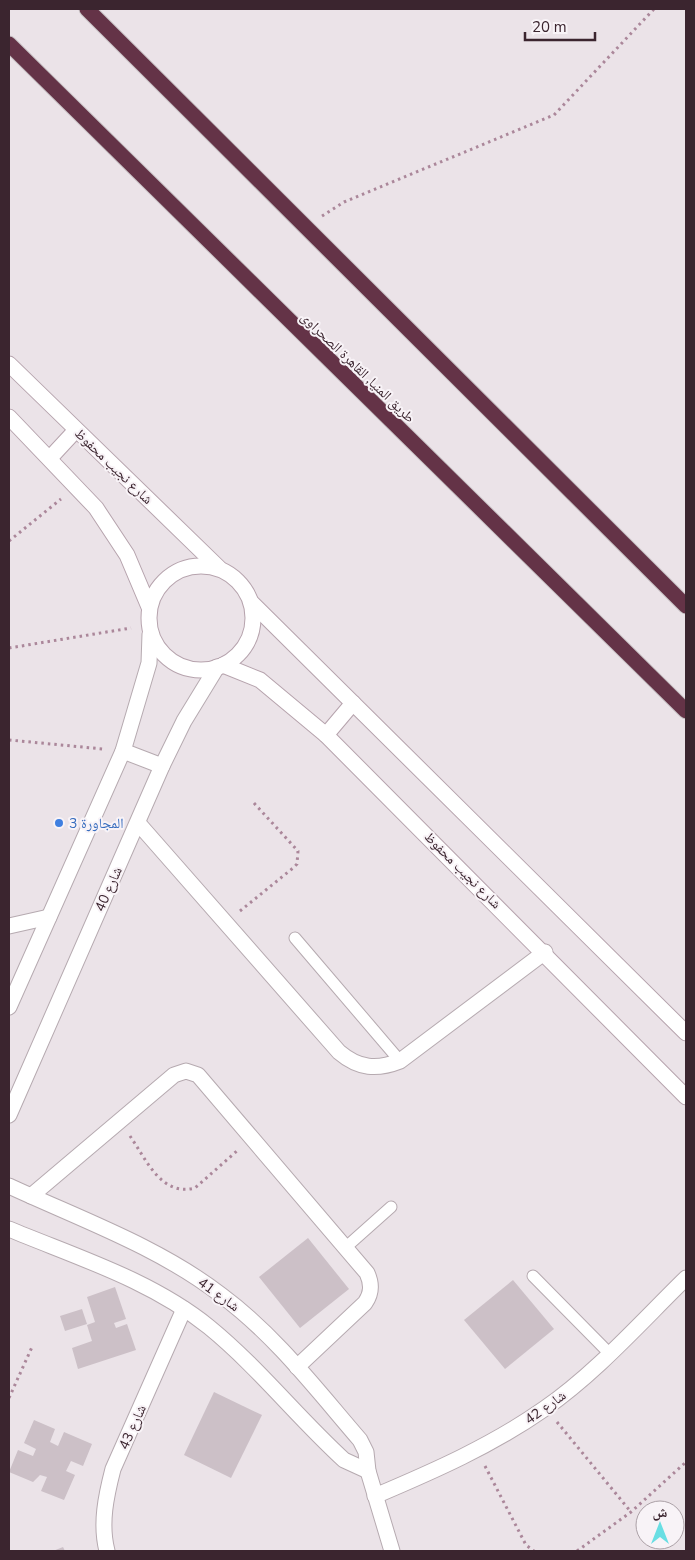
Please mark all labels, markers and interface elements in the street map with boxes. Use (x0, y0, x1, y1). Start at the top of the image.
scale bar (525, 10, 595, 42)
text: 20 m (532, 17, 567, 37)
street label: طريق المنيا, القاهرة الصحراوى (296, 308, 419, 427)
street label: شارع نجيب محفوظ (70, 424, 157, 509)
place label: المجاورة 3 (69, 814, 124, 833)
marker: المجاورة 3 (53, 817, 65, 829)
street label: شارع نجيب محفوظ (420, 828, 505, 913)
street label: شارع 40 (90, 864, 127, 915)
street label: شارع 41 (194, 1273, 243, 1316)
street label: شارع 42 (521, 1386, 570, 1429)
street label: شارع 43 (114, 1402, 151, 1453)
north arrow (635, 1500, 685, 1550)
text: ش (653, 1503, 668, 1522)

